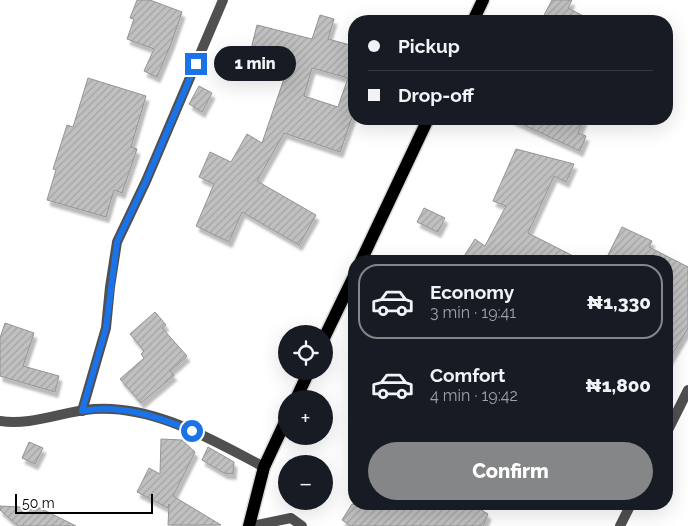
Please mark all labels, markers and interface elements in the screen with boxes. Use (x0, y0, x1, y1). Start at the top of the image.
text: Pickup (398, 35, 460, 57)
callout: 1 min (214, 46, 296, 82)
route end (185, 53, 207, 75)
text: 1 min (234, 54, 276, 73)
text: Drop-off (398, 84, 474, 106)
icon: car (370, 279, 415, 324)
text: Economy (430, 281, 514, 303)
text: ₦1,330 (587, 291, 651, 313)
text: 3 min · 19:41 (430, 303, 516, 322)
map controls (278, 325, 333, 510)
button: locate (278, 325, 333, 380)
icon: car (370, 362, 415, 407)
text: Comfort (430, 364, 505, 386)
text: ₦1,800 (585, 374, 651, 396)
text: 4 min · 19:42 (430, 386, 518, 405)
button: + (278, 390, 333, 445)
route start (181, 420, 203, 442)
button: Confirm (368, 442, 653, 500)
button: − (278, 455, 333, 510)
scale bar (15, 491, 152, 514)
text: 50 m (22, 495, 55, 511)

